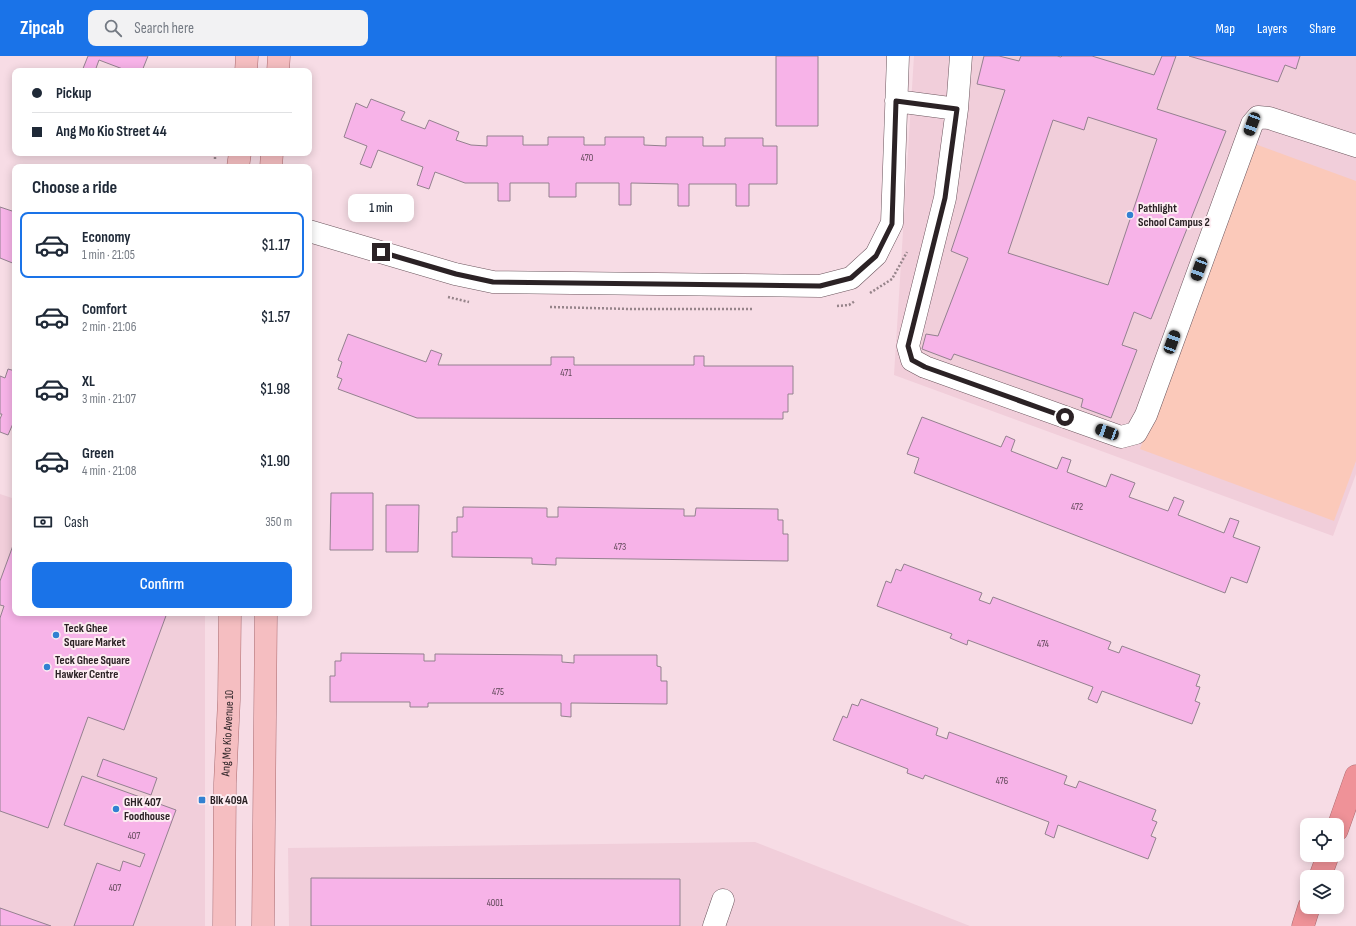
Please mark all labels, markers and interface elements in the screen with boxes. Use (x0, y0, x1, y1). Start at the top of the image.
search box (88, 10, 368, 46)
text: Zipcab (20, 17, 64, 40)
icon: search (102, 17, 124, 39)
text: Search here (134, 19, 194, 38)
text: Map (1215, 20, 1235, 37)
text: Layers (1257, 20, 1287, 37)
text: Share (1309, 20, 1336, 37)
text: Pickup (56, 84, 92, 103)
car (1242, 111, 1262, 137)
text: Ang Mo Kio Street 44 (56, 122, 167, 141)
house number: 470 (581, 152, 593, 164)
text: Choose a ride (32, 177, 117, 198)
callout: 1 min (348, 194, 414, 222)
text: 1 min (369, 200, 393, 216)
place label: Pathlight School Campus 2 (1138, 201, 1210, 230)
marker: Pathlight School Campus 2 (1125, 210, 1135, 220)
icon: car (34, 227, 70, 263)
text: Economy (82, 228, 131, 247)
text: $1.17 (261, 236, 290, 255)
route end (372, 243, 390, 261)
text: 1 min · 21:05 (82, 247, 135, 263)
car (1189, 256, 1209, 282)
icon: car (34, 299, 70, 335)
text: Comfort (82, 300, 127, 319)
text: $1.57 (261, 308, 290, 327)
text: 2 min · 21:06 (82, 319, 136, 335)
car (1162, 329, 1182, 355)
house number: 471 (560, 367, 572, 379)
icon: car (34, 371, 70, 407)
text: XL (82, 372, 95, 391)
text: $1.98 (260, 380, 290, 399)
text: 3 min · 21:07 (82, 391, 136, 407)
route start (1056, 408, 1074, 426)
car (1094, 422, 1120, 442)
icon: car (34, 443, 70, 479)
text: Green (82, 444, 114, 463)
text: $1.90 (260, 452, 290, 471)
text: 4 min · 21:08 (82, 463, 136, 479)
house number: 472 (1071, 501, 1083, 513)
icon: cash (32, 511, 54, 533)
text: Cash (64, 513, 89, 532)
text: 350 m (265, 514, 292, 530)
house number: 473 (614, 541, 626, 553)
button: Confirm (32, 562, 292, 608)
place label: Teck Ghee Square Market (64, 621, 126, 650)
marker: Teck Ghee Square Market (51, 630, 61, 640)
house number: 474 (1037, 638, 1049, 650)
place label: Teck Ghee Square Hawker Centre (55, 653, 130, 682)
marker: Teck Ghee Square Hawker Centre (42, 662, 52, 672)
house number: 475 (492, 686, 504, 698)
street label: Ang Mo Kio Avenue 10 (218, 690, 237, 778)
house number: 476 (996, 775, 1008, 787)
place label: Blk 409A (210, 793, 248, 808)
place label: GHK 407 Foodhouse (124, 795, 170, 824)
marker: Blk 409A (197, 795, 207, 805)
marker: GHK 407 Foodhouse (111, 804, 121, 814)
map controls (1300, 818, 1344, 914)
button: locate (1300, 818, 1344, 862)
house number: 407 (128, 830, 140, 842)
button: layers (1300, 870, 1344, 914)
house number: 407 (109, 882, 121, 894)
house number: 4001 (487, 897, 504, 909)

